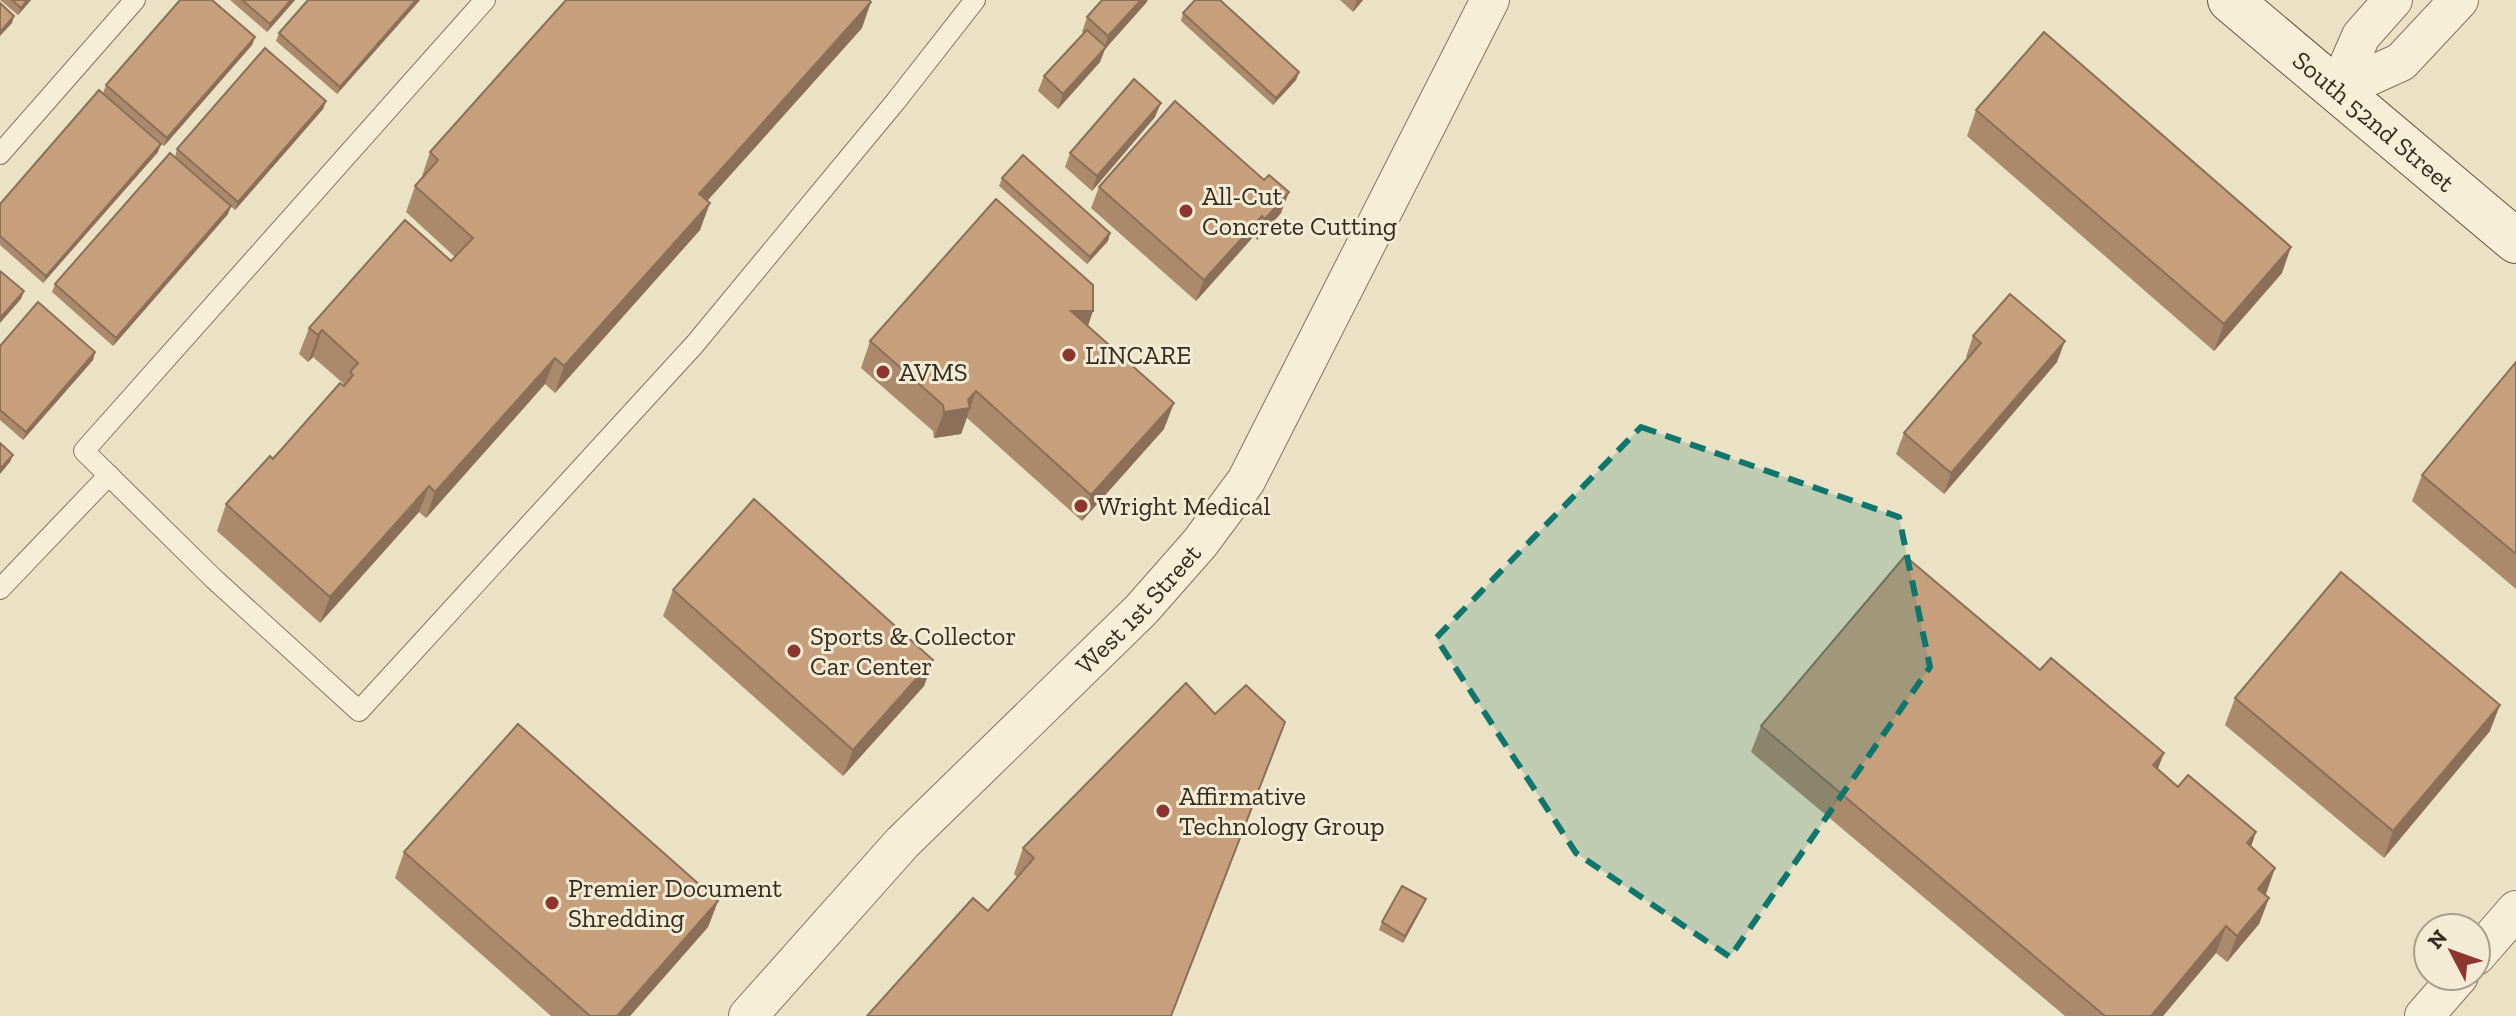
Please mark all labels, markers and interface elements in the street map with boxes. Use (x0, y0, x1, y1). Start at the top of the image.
street label: South 52nd Street (2286, 44, 2462, 199)
place label: All-Cut Concrete Cutting (1202, 180, 1397, 242)
marker: All-Cut Concrete Cutting (1177, 202, 1195, 220)
place label: LINCARE (1085, 339, 1191, 371)
marker: LINCARE (1060, 346, 1078, 364)
place label: AVMS (899, 356, 968, 388)
marker: AVMS (874, 363, 892, 381)
place label: Wright Medical (1097, 490, 1271, 522)
marker: Wright Medical (1072, 497, 1090, 515)
street label: West 1st Street (1069, 537, 1208, 681)
place label: Sports & Collector Car Center (810, 620, 1016, 682)
marker: Sports & Collector Car Center (785, 642, 803, 660)
place label: Affirmative Technology Group (1179, 780, 1385, 842)
marker: Affirmative Technology Group (1154, 802, 1172, 820)
place label: Premier Document Shredding (568, 872, 782, 934)
marker: Premier Document Shredding (543, 894, 561, 912)
north arrow (2412, 912, 2492, 992)
text: N (2422, 924, 2453, 954)

